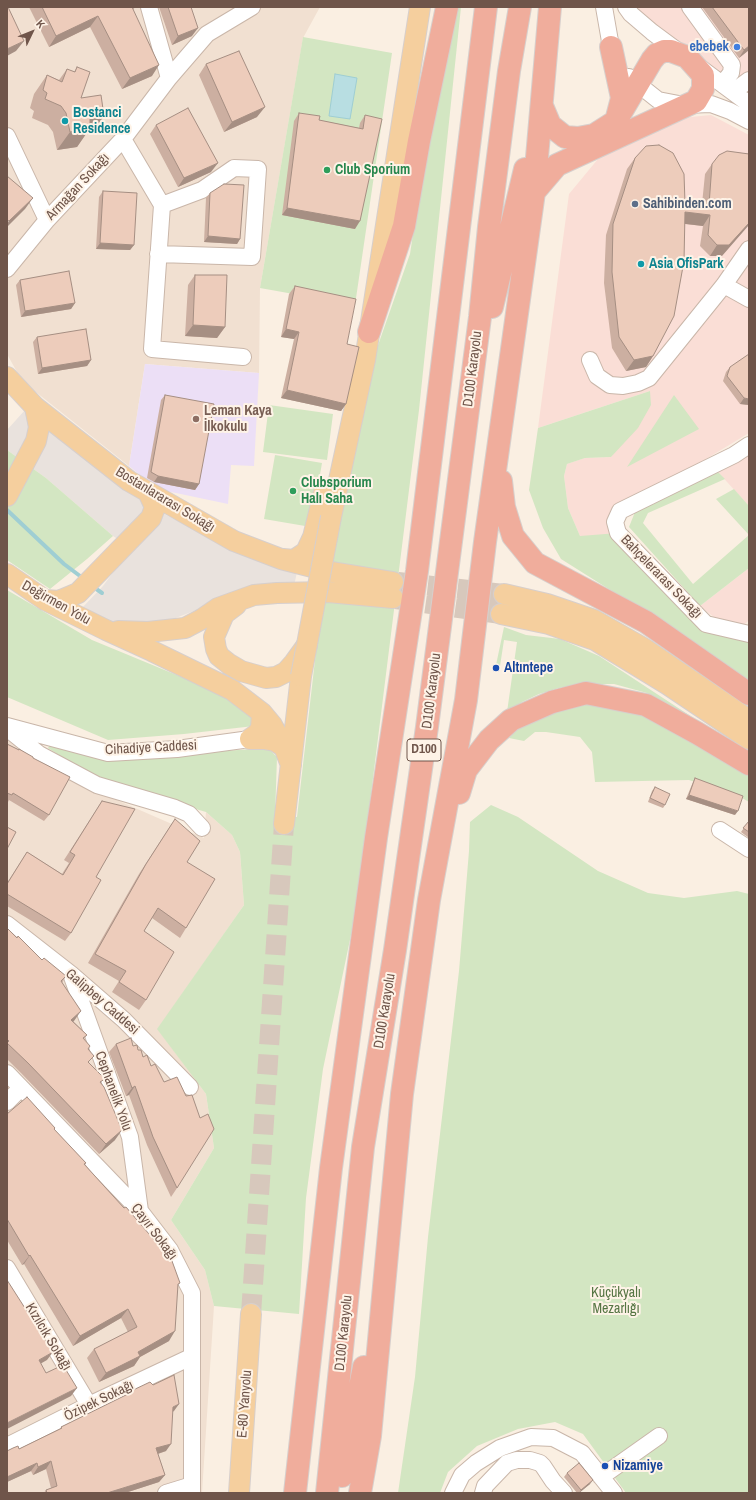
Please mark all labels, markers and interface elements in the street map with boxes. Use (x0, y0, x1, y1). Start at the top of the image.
north arrow (12, 12, 52, 52)
text: K (33, 17, 48, 31)
place label: ebebek (689, 39, 729, 55)
marker: ebebek (732, 42, 742, 52)
place label: Bostanci Residence (73, 105, 130, 138)
marker: Bostanci Residence (60, 116, 70, 126)
street label: Armağan Sokağı (43, 150, 113, 224)
place label: Club Sporium (335, 162, 410, 178)
marker: Club Sporium (322, 165, 332, 175)
place label: Sahibinden.com (643, 196, 732, 212)
marker: Sahibinden.com (630, 199, 640, 209)
place label: Asia OfisPark (649, 256, 724, 272)
marker: Asia OfisPark (636, 259, 646, 269)
street label: D100 Karayolu (460, 330, 486, 408)
place label: Leman Kaya İlkokulu (204, 403, 272, 436)
marker: Leman Kaya İlkokulu (191, 414, 201, 424)
street label: Bostanlararası Sokağı (112, 464, 218, 536)
place label: Clubsporium Halı Saha (301, 475, 372, 508)
marker: Clubsporium Halı Saha (288, 486, 298, 496)
street label: Bahçelerarası Sokağı (617, 532, 705, 622)
street label: Değirmen Yolu (19, 577, 93, 629)
street label: D100 Karayolu (419, 652, 445, 730)
place label: Altıntepe (504, 660, 553, 676)
marker: Altıntepe (491, 663, 501, 673)
street label: Cihadiye Caddesi (105, 737, 197, 759)
road number: D100 (407, 739, 441, 761)
street label: Galipbey Caddesi (62, 966, 142, 1038)
street label: D100 Karayolu (371, 972, 399, 1050)
street label: Cephanelik Yolu (91, 1049, 135, 1133)
street label: Çayır Sokağı (127, 1200, 181, 1264)
park label: Küçükyalı Mezarlığı (591, 1285, 641, 1318)
street label: D100 Karayolu (332, 1294, 356, 1372)
street label: Kızılcık Sokağı (21, 1300, 75, 1374)
street label: E-80 Yanyolu (234, 1369, 256, 1439)
street label: Özipek Sokağı (61, 1377, 137, 1425)
place label: Nizamiye (613, 1458, 663, 1474)
marker: Nizamiye (600, 1461, 610, 1471)

